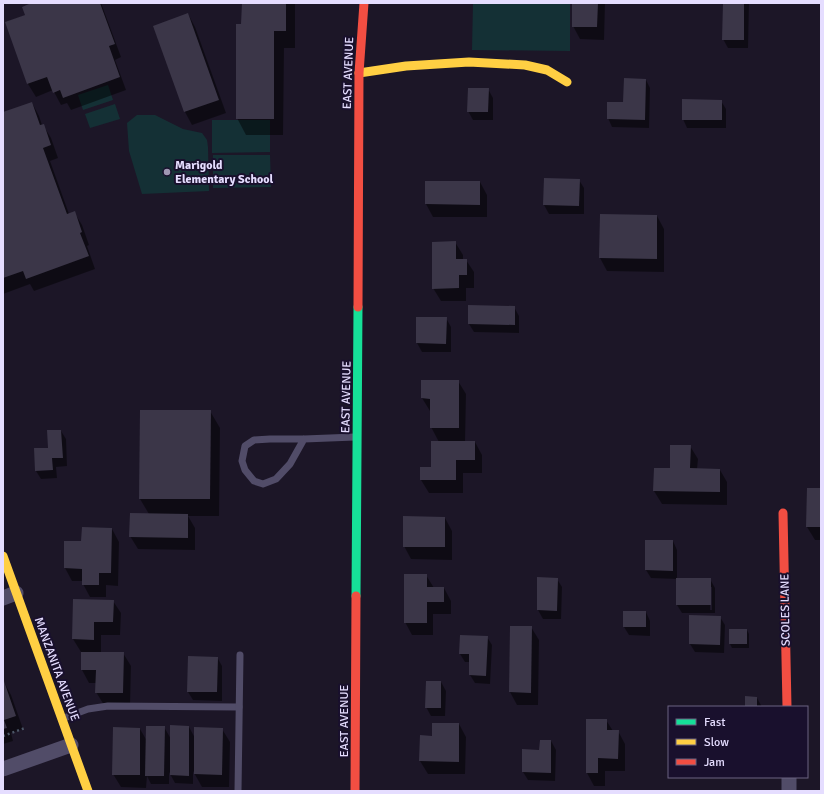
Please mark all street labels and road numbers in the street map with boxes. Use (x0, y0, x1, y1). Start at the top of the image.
street label: EAST AVENUE (340, 36, 357, 109)
street label: EAST AVENUE (338, 360, 355, 433)
street label: SCOLES LANE (777, 573, 794, 646)
street label: MANZANITA AVENUE (31, 615, 82, 723)
street label: EAST AVENUE (337, 685, 352, 757)

